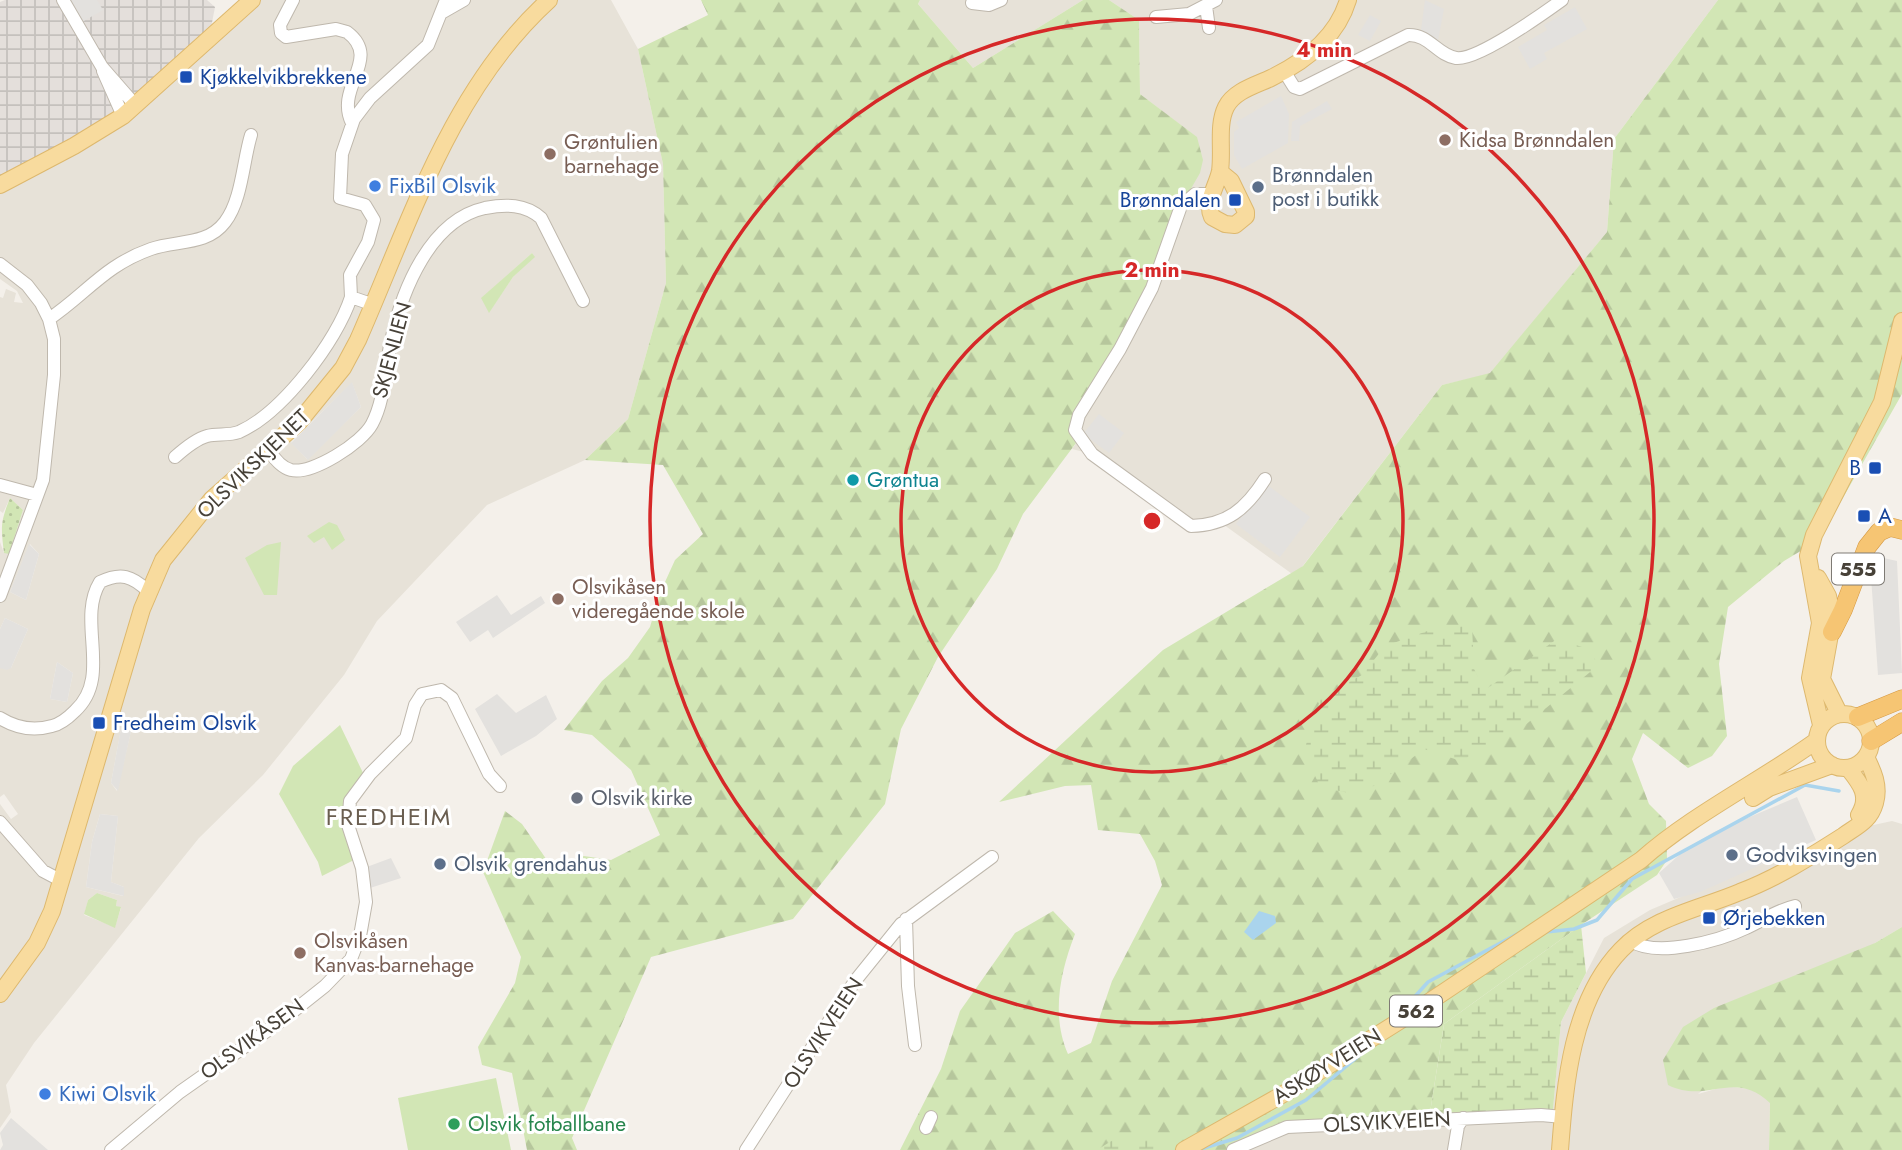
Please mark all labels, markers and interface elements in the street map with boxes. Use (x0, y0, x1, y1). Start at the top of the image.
text: 4 min (1296, 35, 1352, 65)
place label: Kjøkkelvikbrekkene (200, 62, 367, 92)
marker: Kjøkkelvikbrekkene (178, 69, 194, 85)
place label: Kidsa Brønndalen (1459, 125, 1614, 155)
place label: Grøntulien barnehage (564, 127, 659, 181)
marker: Kidsa Brønndalen (1437, 132, 1453, 148)
marker: Grøntulien barnehage (542, 146, 558, 162)
place label: Brønndalen post i butikk (1272, 160, 1380, 214)
place label: FixBil Olsvik (389, 171, 497, 201)
marker: FixBil Olsvik (367, 178, 383, 194)
marker: Brønndalen post i butikk (1250, 179, 1266, 195)
place label: Brønndalen (1120, 185, 1221, 215)
marker: Brønndalen (1227, 192, 1243, 208)
text: 2 min (1124, 255, 1180, 285)
street label: SKJENLIEN (365, 298, 419, 402)
street label: OLSVIKSKJENET (190, 402, 316, 525)
place label: B (1849, 453, 1861, 483)
marker: B (1867, 460, 1883, 476)
place label: Grøntua (867, 465, 939, 495)
marker: Grøntua (845, 472, 861, 488)
place label: A (1878, 501, 1892, 531)
marker: A (1856, 508, 1872, 524)
centre of rings (1140, 509, 1164, 533)
road number: 555 (1832, 554, 1884, 584)
place label: Olsvikåsen videregående skole (572, 572, 745, 626)
marker: Olsvikåsen videregående skole (550, 591, 566, 607)
place label: Fredheim Olsvik (113, 708, 257, 738)
marker: Fredheim Olsvik (91, 715, 107, 731)
place label: Olsvik kirke (591, 783, 693, 813)
marker: Olsvik kirke (569, 790, 585, 806)
district label: FREDHEIM (326, 799, 452, 834)
place label: Godviksvingen (1746, 840, 1878, 870)
marker: Godviksvingen (1724, 847, 1740, 863)
place label: Olsvik grendahus (454, 849, 607, 879)
marker: Olsvik grendahus (432, 856, 448, 872)
place label: Ørjebekken (1723, 903, 1826, 933)
marker: Ørjebekken (1701, 910, 1717, 926)
place label: Olsvikåsen Kanvas-barnehage (314, 926, 474, 980)
marker: Olsvikåsen Kanvas-barnehage (292, 945, 308, 961)
street label: OLSVIKVEIEN (776, 971, 870, 1095)
street label: OLSVIKÅSEN (194, 991, 310, 1087)
road number: 562 (1390, 995, 1442, 1026)
street label: ASKØYVEIEN (1267, 1021, 1387, 1111)
place label: Kiwi Olsvik (59, 1079, 157, 1109)
marker: Kiwi Olsvik (37, 1086, 53, 1102)
street label: OLSVIKVEIEN (1323, 1104, 1451, 1140)
place label: Olsvik fotballbane (468, 1109, 626, 1139)
marker: Olsvik fotballbane (446, 1116, 462, 1132)

